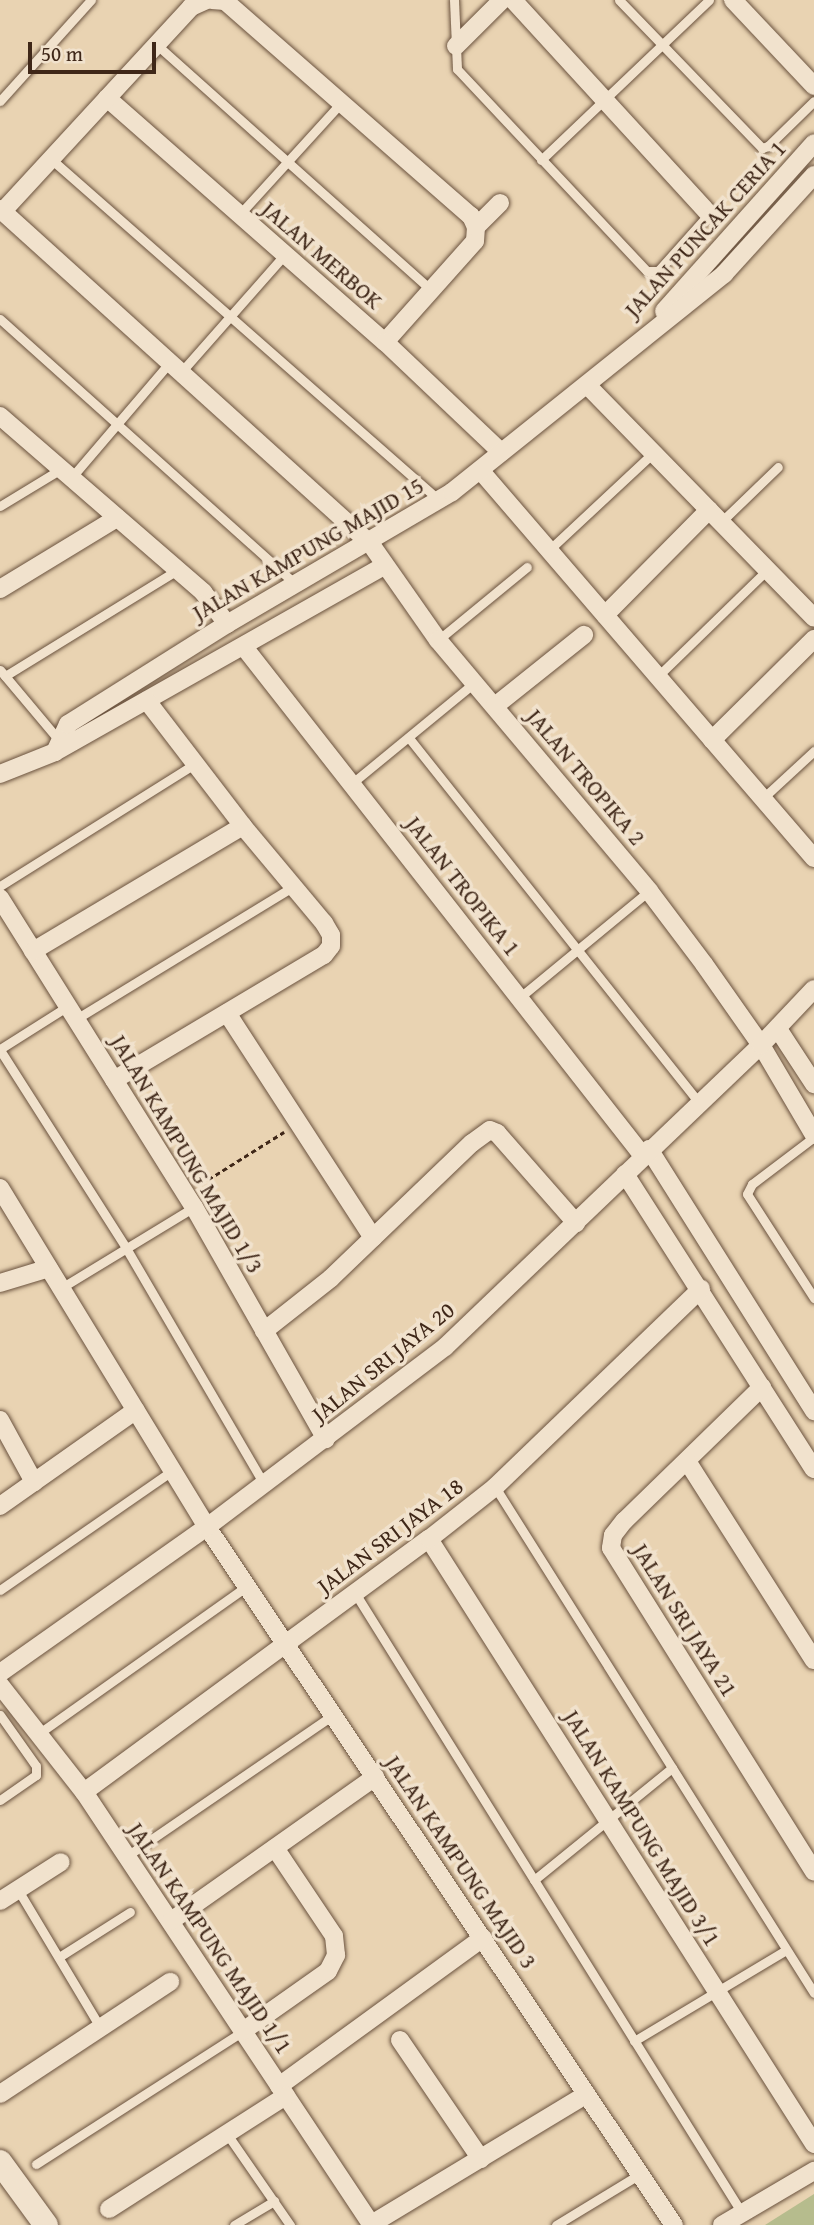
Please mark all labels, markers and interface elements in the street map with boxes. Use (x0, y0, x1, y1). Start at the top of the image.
scale bar (32, 28, 159, 72)
text: 50 m (41, 38, 83, 69)
street label: JALAN PUNCAK CERIA 1 (618, 135, 792, 323)
street label: JALAN MERBOK (256, 195, 388, 315)
street label: JALAN KAMPUNG MAJID 15 (188, 471, 428, 627)
street label: JALAN TROPIKA 2 (521, 703, 651, 851)
street label: JALAN TROPIKA 1 (400, 811, 526, 961)
street label: JALAN KAMPUNG MAJID 1/3 (105, 1030, 269, 1278)
street label: JALAN SRI JAYA 20 (306, 1296, 460, 1428)
street label: JALAN SRI JAYA 18 (312, 1472, 468, 1600)
street label: JALAN SRI JAYA 21 (627, 1538, 743, 1702)
street label: JALAN KAMPUNG MAJID 3/1 (558, 1705, 726, 1951)
street label: JALAN KAMPUNG MAJID 3 (379, 1750, 543, 1974)
street label: JALAN KAMPUNG MAJID 1/1 (122, 1817, 298, 2059)

